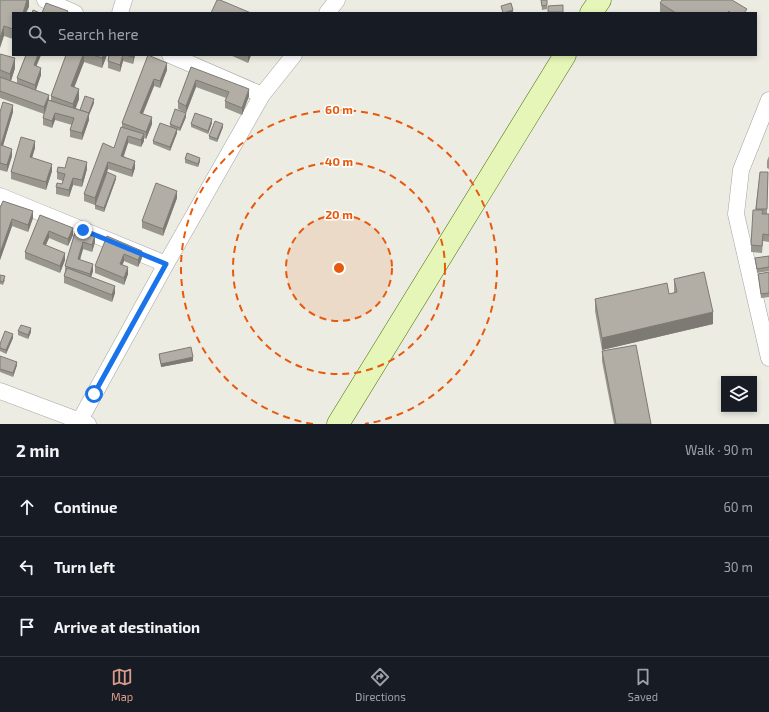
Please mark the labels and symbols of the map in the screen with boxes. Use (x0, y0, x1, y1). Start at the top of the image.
text: 60 m (325, 102, 353, 116)
text: 40 m (325, 154, 353, 168)
text: 20 m (325, 207, 353, 221)
route end (74, 221, 92, 239)
centre of rings (332, 261, 346, 275)
route start (85, 385, 103, 403)

